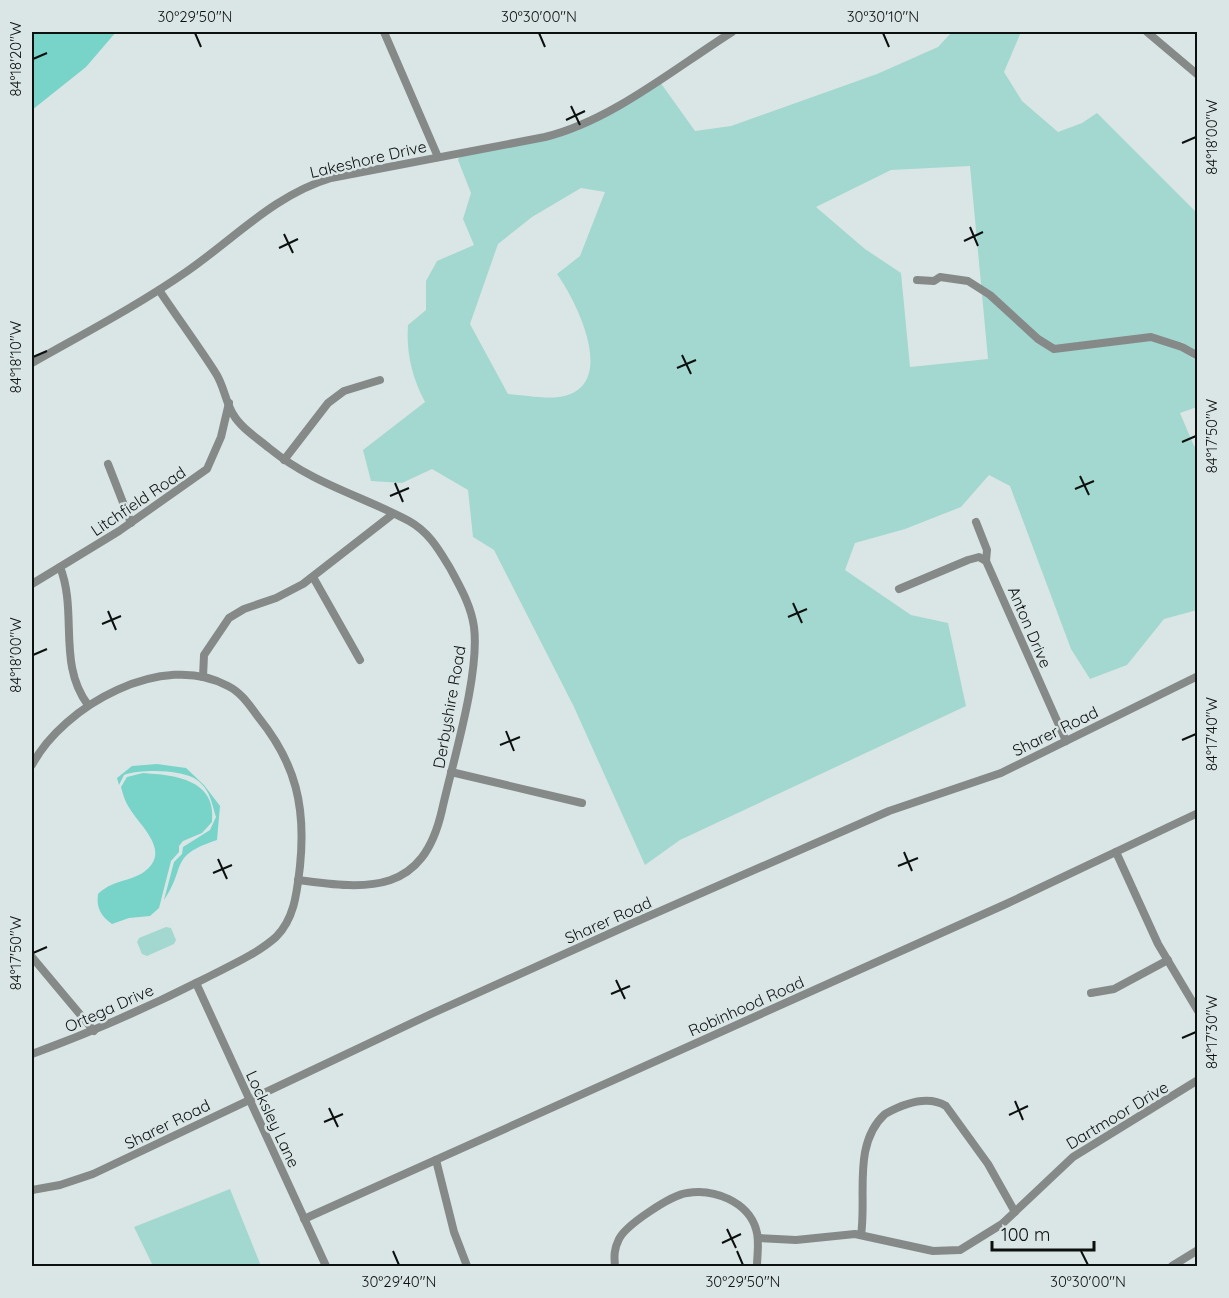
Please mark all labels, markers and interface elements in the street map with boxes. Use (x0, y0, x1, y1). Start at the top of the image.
text: 30°29'50"N (157, 7, 233, 26)
text: 30°30'00"N (501, 7, 577, 26)
text: 30°30'10"N (847, 7, 919, 26)
text: 84°18'20"W (6, 21, 25, 97)
text: 84°18'00"W (1202, 99, 1221, 175)
street label: Lakeshore Drive (308, 136, 428, 182)
text: 84°18'10"W (6, 320, 25, 393)
text: 84°17'50"W (1202, 398, 1221, 473)
street label: Litchfield Road (87, 462, 189, 540)
street label: Anton Drive (1004, 583, 1056, 671)
text: 84°18'00"W (6, 617, 25, 693)
street label: Derbyshire Road (428, 644, 470, 770)
text: 84°17'40"W (1202, 696, 1221, 771)
street label: Sharer Road (1009, 702, 1101, 760)
street label: Sharer Road (562, 892, 654, 948)
text: 84°17'50"W (6, 915, 25, 990)
street label: Robinhood Road (685, 971, 807, 1041)
street label: Ortega Drive (61, 980, 157, 1036)
text: 84°17'30"W (1202, 994, 1221, 1069)
street label: Locksley Lane (242, 1067, 304, 1171)
street label: Dartmoor Drive (1062, 1077, 1172, 1153)
street label: Sharer Road (121, 1095, 213, 1153)
scale bar (992, 1214, 1094, 1252)
text: 100 m (1001, 1223, 1050, 1246)
text: 30°29'40"N (362, 1272, 436, 1291)
text: 30°29'50"N (705, 1272, 781, 1291)
text: 30°30'00"N (1050, 1272, 1126, 1291)

